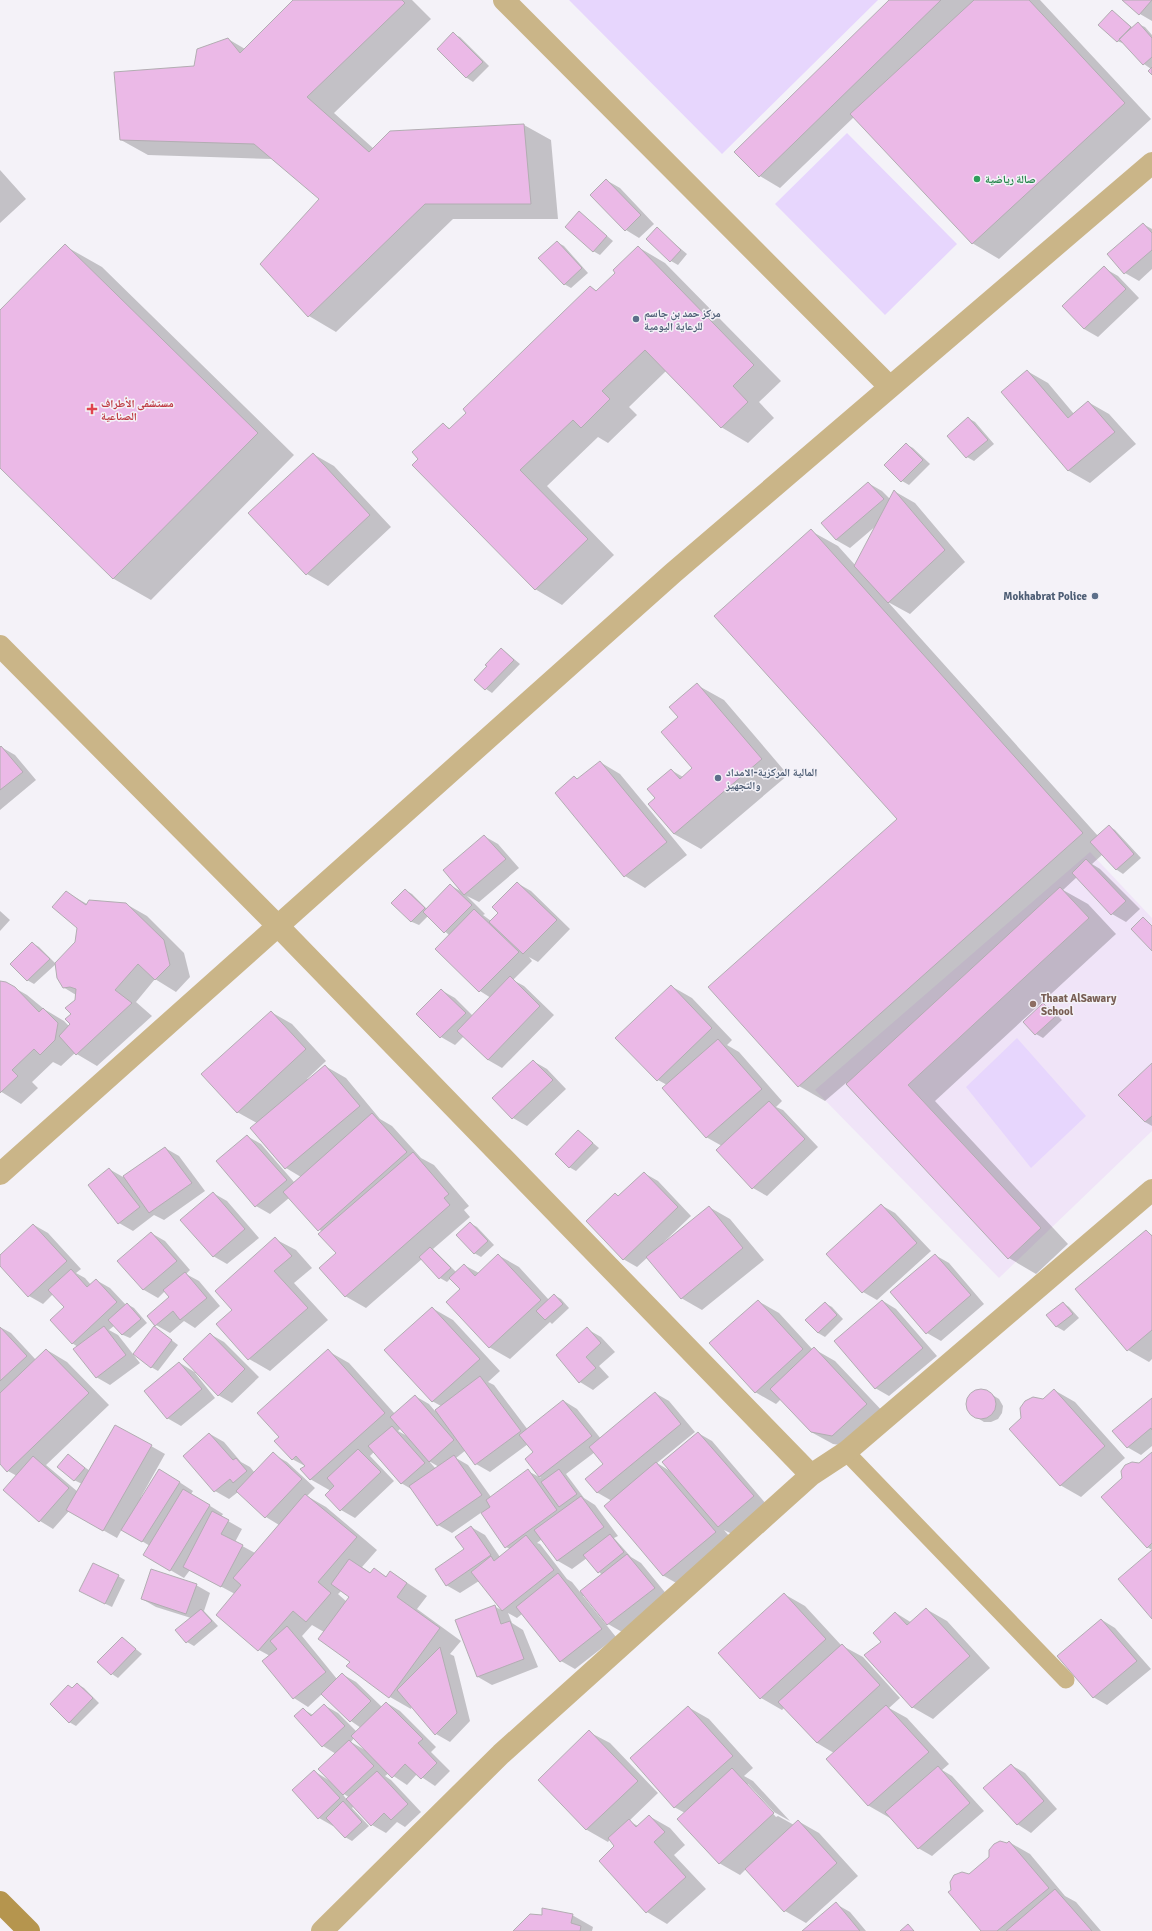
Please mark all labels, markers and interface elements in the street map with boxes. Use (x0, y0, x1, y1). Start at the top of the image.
place label: صالة رياضية (985, 173, 1036, 186)
marker: صالة رياضية (972, 174, 982, 184)
place label: مركز حمد بن جاسم للرعاية اليومية (644, 307, 721, 333)
marker: مركز حمد بن جاسم للرعاية اليومية (631, 314, 641, 324)
place label: مستشفى الأطراف الصناعية (101, 397, 174, 423)
marker: مستشفى الأطراف الصناعية (86, 403, 98, 415)
place label: Mokhabrat Police (1003, 590, 1088, 603)
marker: Mokhabrat Police (1090, 591, 1100, 601)
place label: المالية المركزية-الامداد والتجهيز (725, 766, 817, 792)
marker: المالية المركزية-الامداد والتجهيز (713, 773, 723, 783)
place label: Thaat AlSawary School (1041, 992, 1117, 1018)
marker: Thaat AlSawary School (1028, 999, 1038, 1009)

